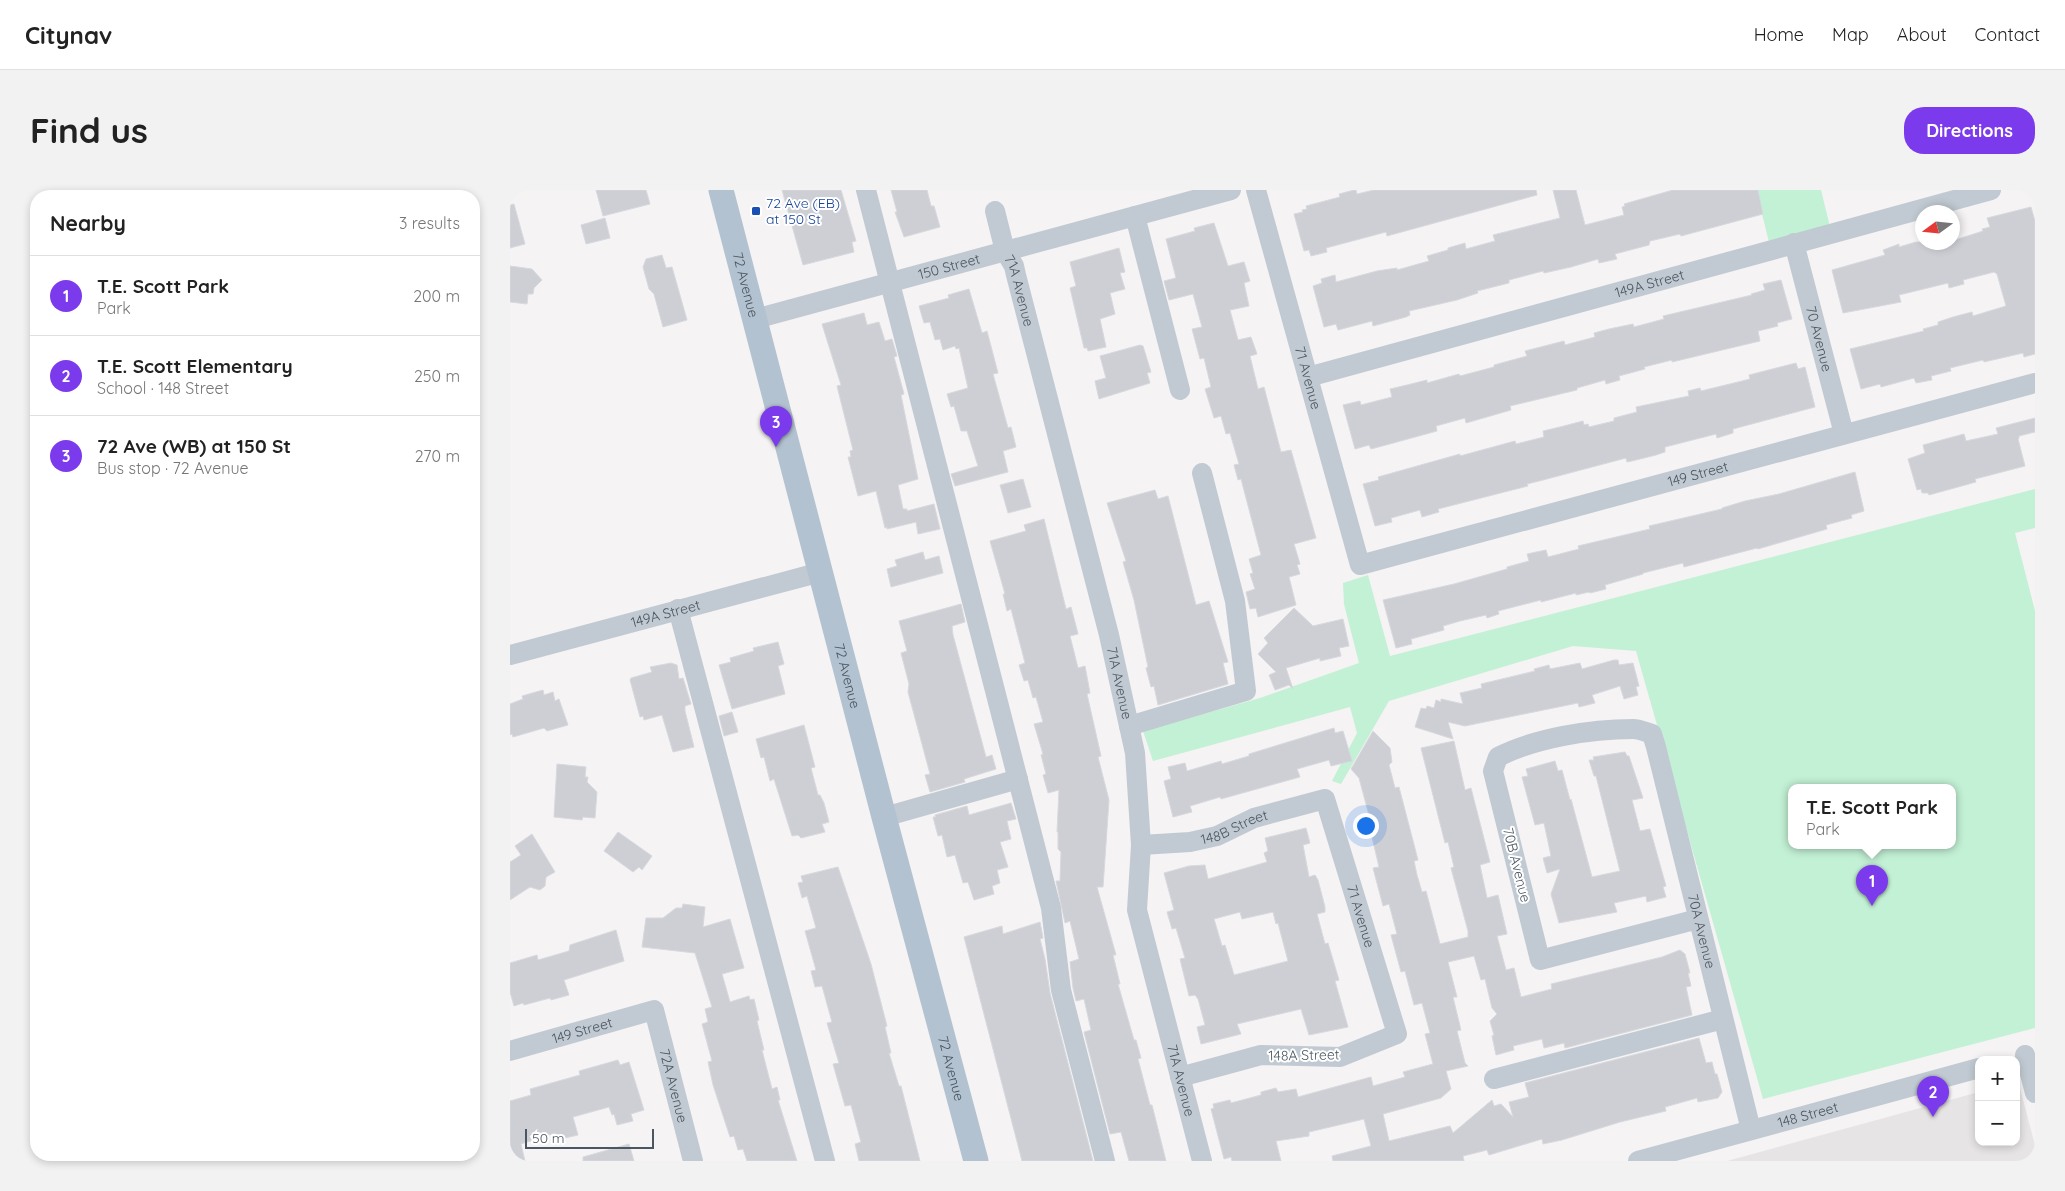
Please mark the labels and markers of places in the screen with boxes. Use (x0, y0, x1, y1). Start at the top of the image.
place label: 72 Ave (EB) at 150 St (766, 194, 840, 228)
marker: 72 Ave (EB) at 150 St (750, 205, 762, 217)
pin: 3 (760, 406, 792, 447)
pin: 1 (1856, 865, 1888, 906)
pin: 2 (1917, 1076, 1949, 1117)

